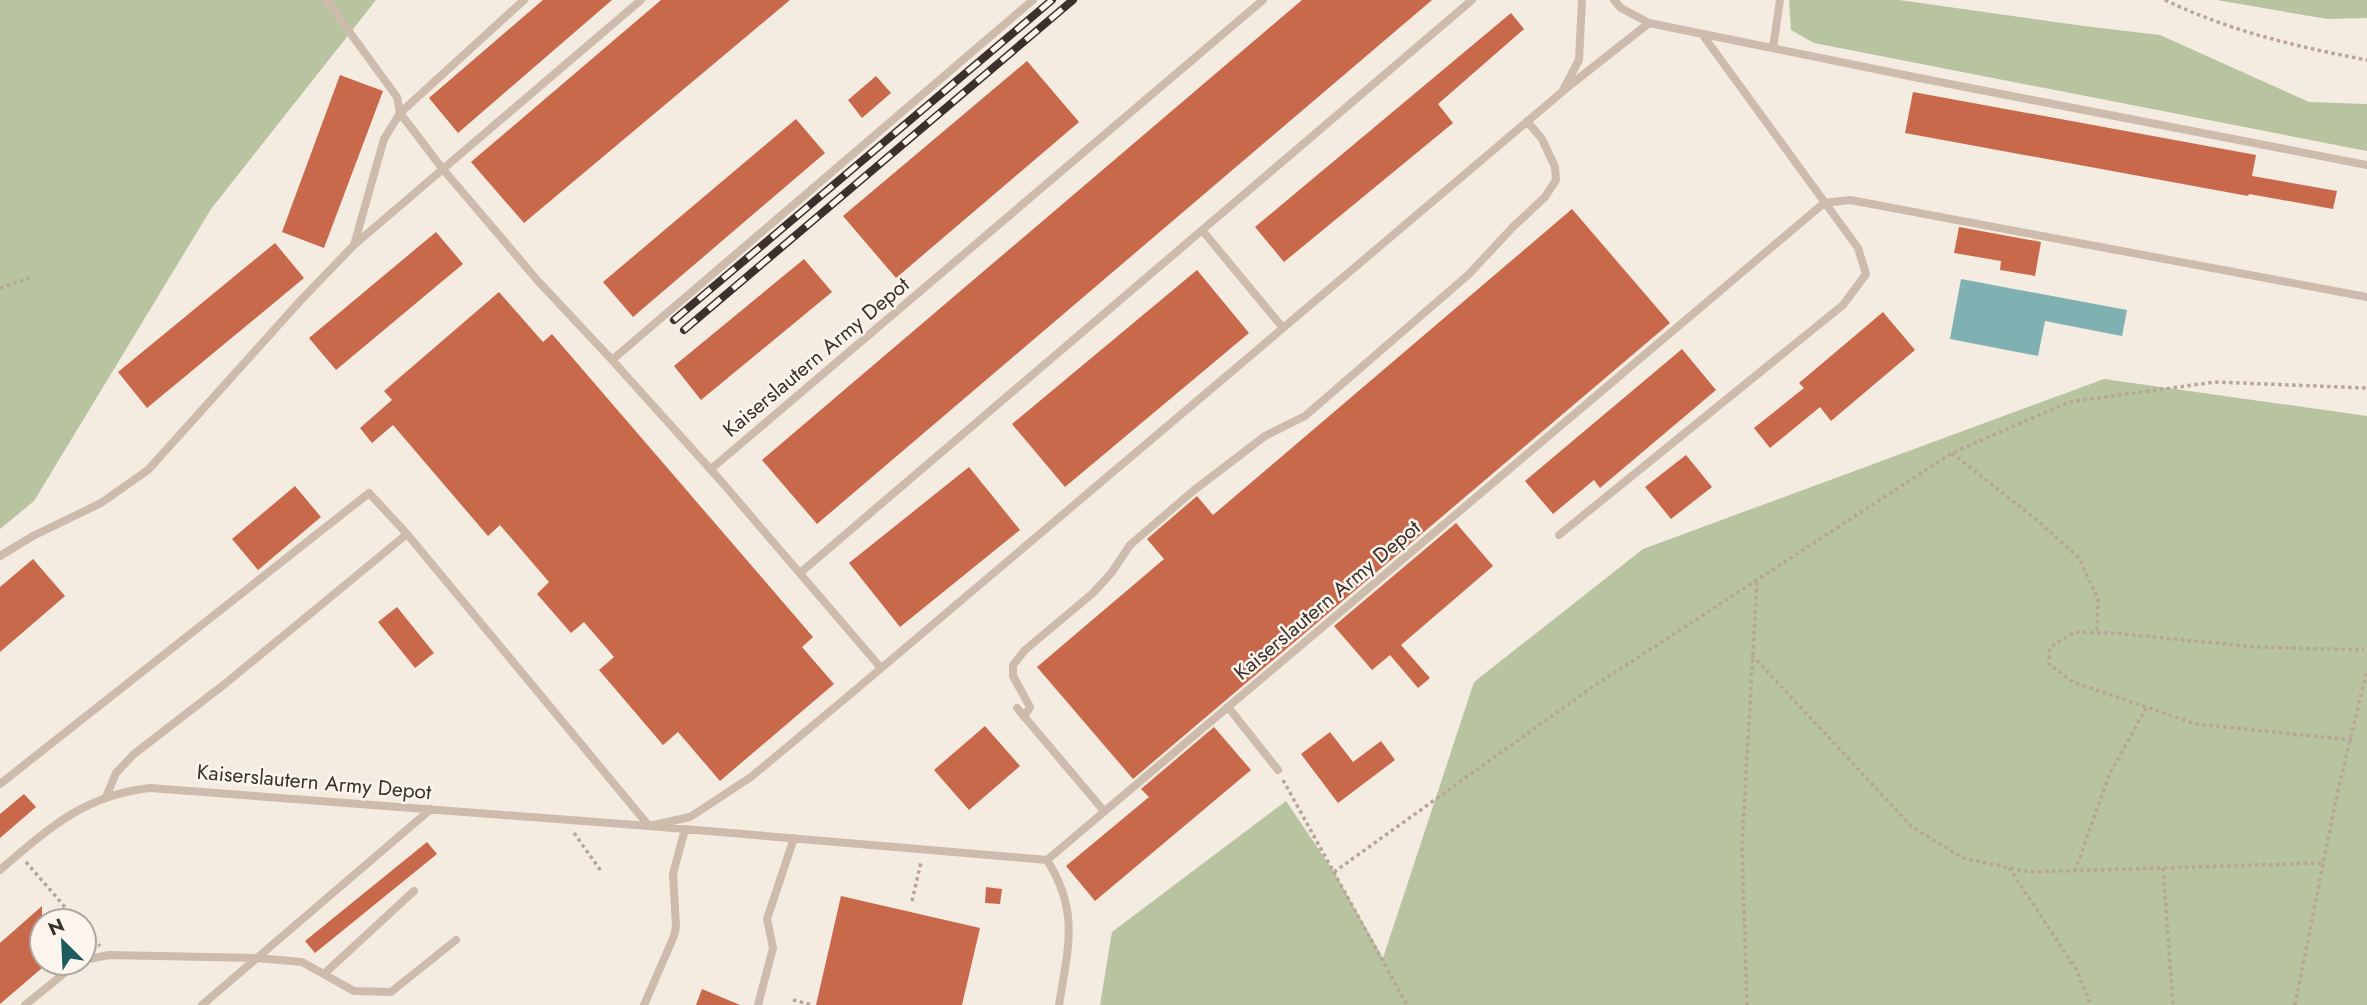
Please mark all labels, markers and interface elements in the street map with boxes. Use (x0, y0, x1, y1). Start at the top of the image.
street label: Kaiserslautern Army Depot (716, 270, 916, 444)
street label: Kaiserslautern Army Depot (1227, 513, 1427, 687)
street label: Kaiserslautern Army Depot (196, 757, 432, 807)
north arrow (28, 907, 98, 977)
text: N (44, 912, 69, 942)

